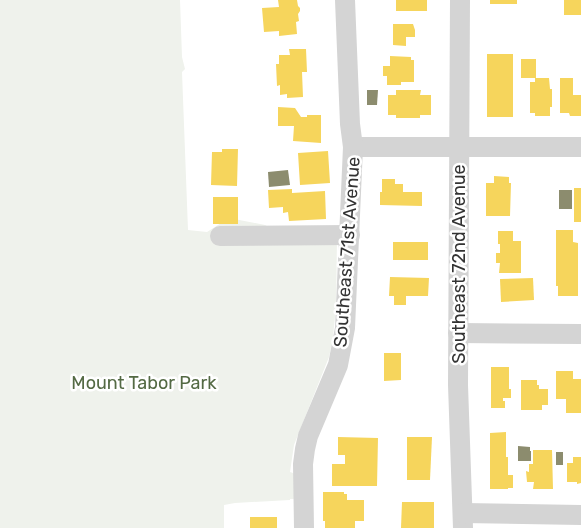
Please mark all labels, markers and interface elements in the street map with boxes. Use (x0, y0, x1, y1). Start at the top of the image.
street label: Southeast 71st Avenue (329, 156, 365, 348)
street label: Southeast 72nd Avenue (448, 164, 470, 364)
park label: Mount Tabor Park (71, 372, 217, 394)

